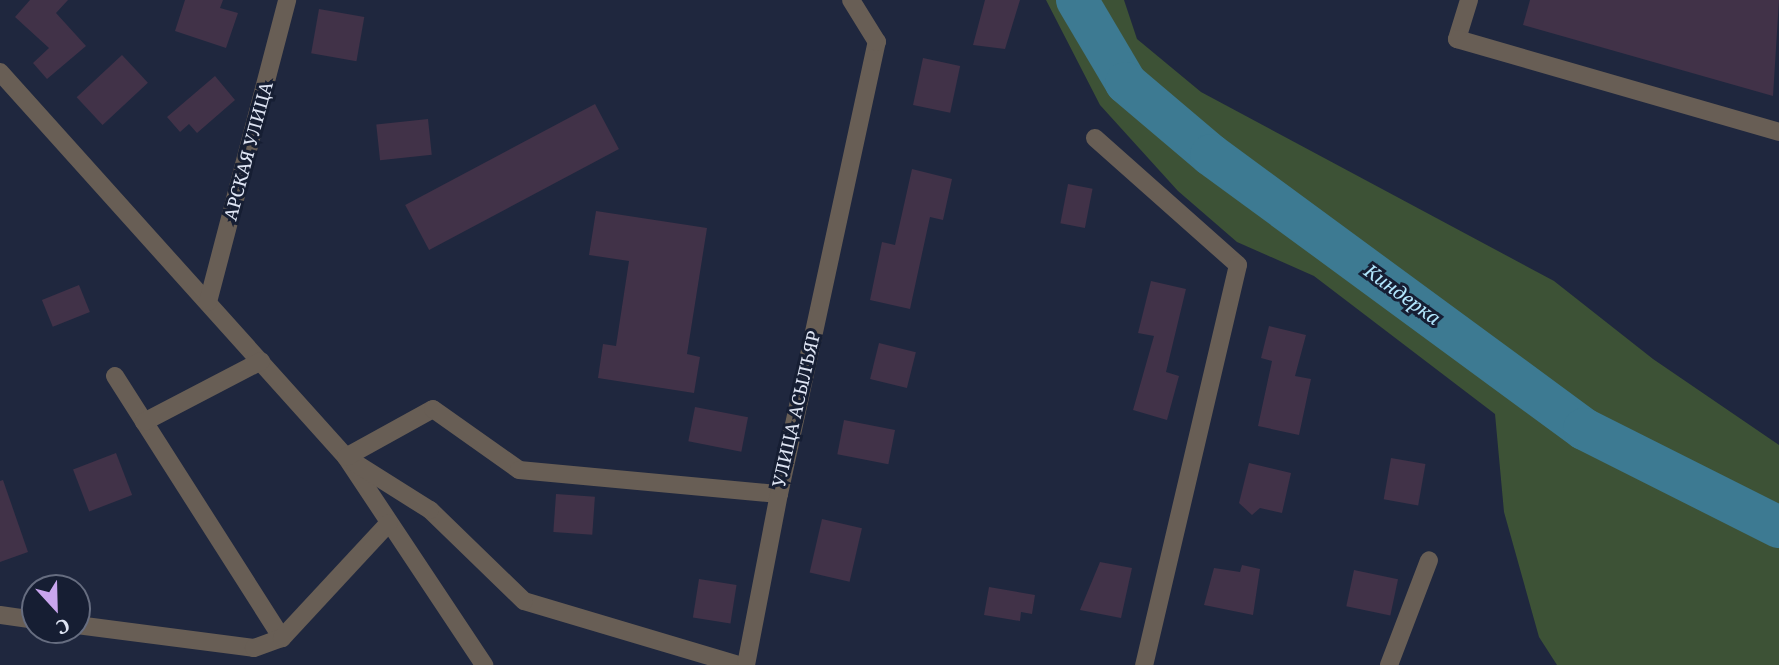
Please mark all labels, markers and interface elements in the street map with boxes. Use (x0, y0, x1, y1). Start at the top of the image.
street label: АРСКАЯ УЛИЦА (219, 79, 277, 223)
water label: Киндерка (1360, 260, 1444, 330)
street label: УЛИЦА АСЫЛЪЯР (767, 329, 825, 489)
north arrow (21, 574, 91, 644)
text: С (52, 612, 74, 641)

